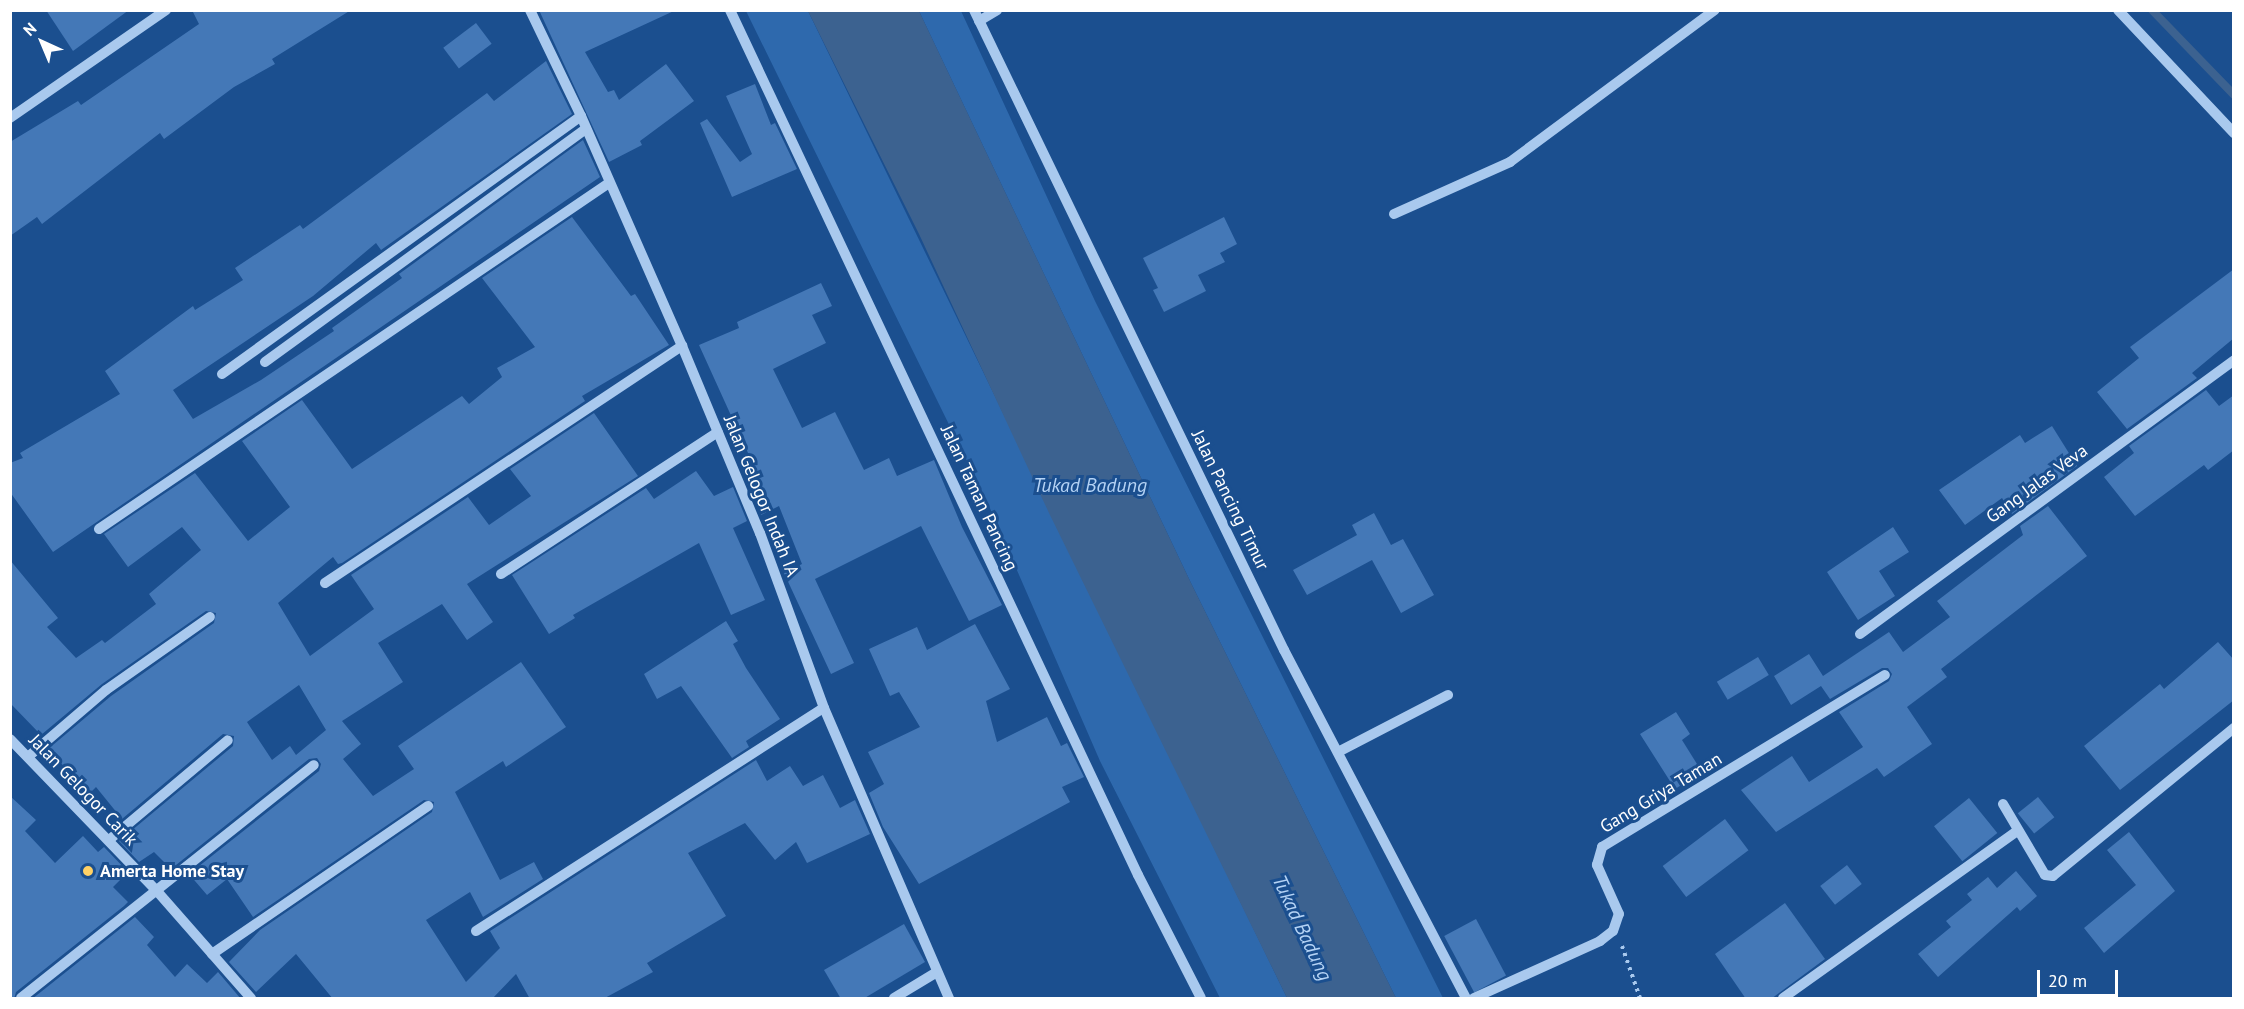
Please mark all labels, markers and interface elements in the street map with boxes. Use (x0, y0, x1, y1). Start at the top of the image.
north arrow (12, 12, 72, 72)
text: N (19, 18, 40, 40)
street label: Jalan Gelogor Indah IA (719, 412, 803, 580)
street label: Jalan Taman Pancing (936, 421, 1022, 575)
street label: Jalan Pancing Timur (1187, 426, 1273, 574)
street label: Gang Jalas Veva (1982, 440, 2092, 528)
water label: Tukad Badung (1033, 473, 1147, 497)
street label: Jalan Gelogor Carik (24, 730, 142, 850)
street label: Gang Griya Taman (1596, 748, 1726, 838)
place label: Amerta Home Stay (100, 860, 244, 882)
marker: Amerta Home Stay (81, 864, 95, 878)
water label: Tukad Badung (1267, 871, 1337, 985)
scale bar (2040, 958, 2121, 996)
text: 20 m (2048, 969, 2087, 992)

